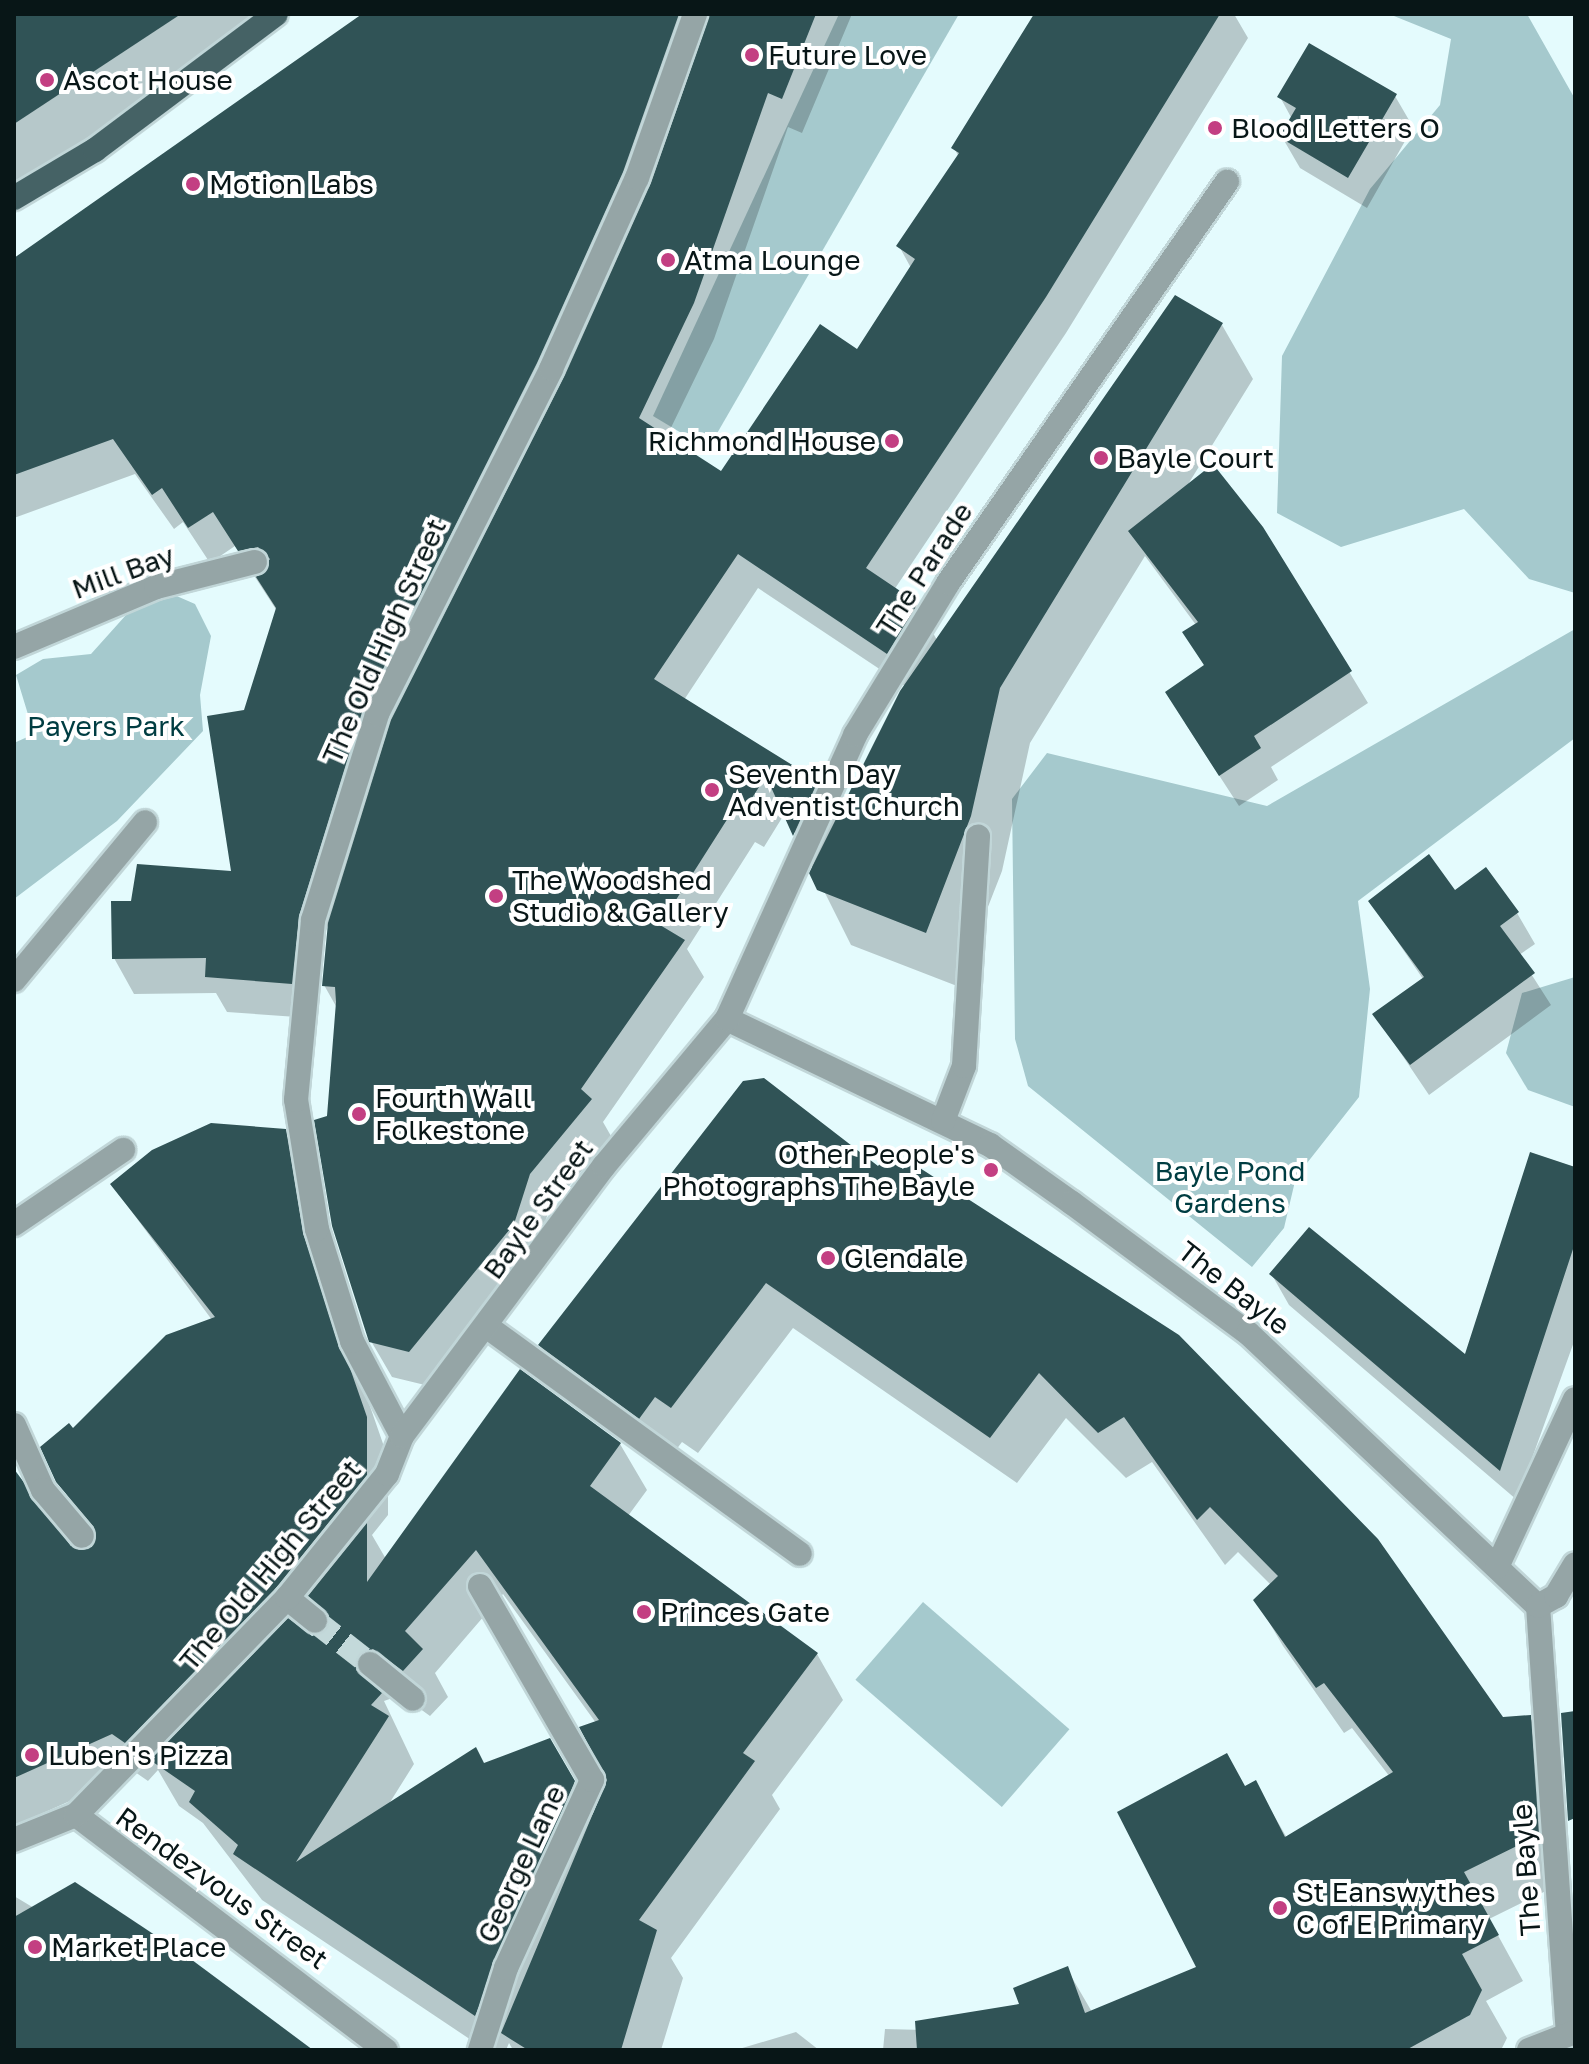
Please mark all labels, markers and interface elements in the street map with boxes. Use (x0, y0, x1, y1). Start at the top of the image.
place label: Future Love (768, 38, 927, 72)
marker: Future Love (743, 46, 761, 64)
place label: Ascot House (63, 63, 233, 97)
marker: Ascot House (38, 71, 56, 89)
place label: Blood Letters O (1231, 111, 1440, 145)
marker: Blood Letters O (1206, 119, 1224, 137)
place label: Motion Labs (209, 167, 374, 201)
marker: Motion Labs (184, 175, 202, 193)
place label: Atma Lounge (684, 243, 861, 277)
marker: Atma Lounge (659, 251, 677, 269)
place label: Richmond House (648, 424, 876, 458)
marker: Richmond House (883, 432, 901, 450)
place label: Bayle Court (1117, 441, 1274, 475)
marker: Bayle Court (1092, 449, 1110, 467)
street label: The Parade (869, 496, 979, 642)
street label: The Old High Street (315, 513, 453, 769)
street label: Mill Bay (67, 538, 179, 606)
park label: Payers Park (27, 709, 185, 743)
place label: Seventh Day Adventist Church (728, 757, 960, 823)
marker: Seventh Day Adventist Church (703, 781, 721, 799)
place label: The Woodshed Studio & Gallery (512, 863, 729, 929)
marker: The Woodshed Studio & Gallery (487, 887, 505, 905)
place label: Fourth Wall Folkestone (375, 1081, 532, 1147)
marker: Fourth Wall Folkestone (350, 1105, 368, 1123)
street label: Bayle Street (476, 1133, 600, 1285)
place label: Other People's Photographs The Bayle (662, 1137, 975, 1203)
park label: Bayle Pond Gardens (1155, 1154, 1305, 1220)
marker: Other People's Photographs The Bayle (982, 1161, 1000, 1179)
street label: The Bayle (1171, 1234, 1297, 1342)
place label: Glendale (844, 1241, 964, 1275)
marker: Glendale (819, 1249, 837, 1267)
street label: The Old High Street (172, 1453, 368, 1677)
place label: Princes Gate (660, 1595, 830, 1629)
marker: Princes Gate (635, 1603, 653, 1621)
place label: Luben's Pizza (48, 1738, 229, 1772)
marker: Luben's Pizza (23, 1746, 41, 1764)
street label: George Lane (470, 1780, 572, 1948)
street label: Rendezvous Street (109, 1800, 335, 1976)
street label: The Bayle (1505, 1803, 1547, 1937)
place label: St Eanswythes C of E Primary (1296, 1875, 1495, 1941)
marker: St Eanswythes C of E Primary (1271, 1899, 1289, 1917)
place label: Market Place (51, 1930, 226, 1964)
marker: Market Place (26, 1938, 44, 1956)

